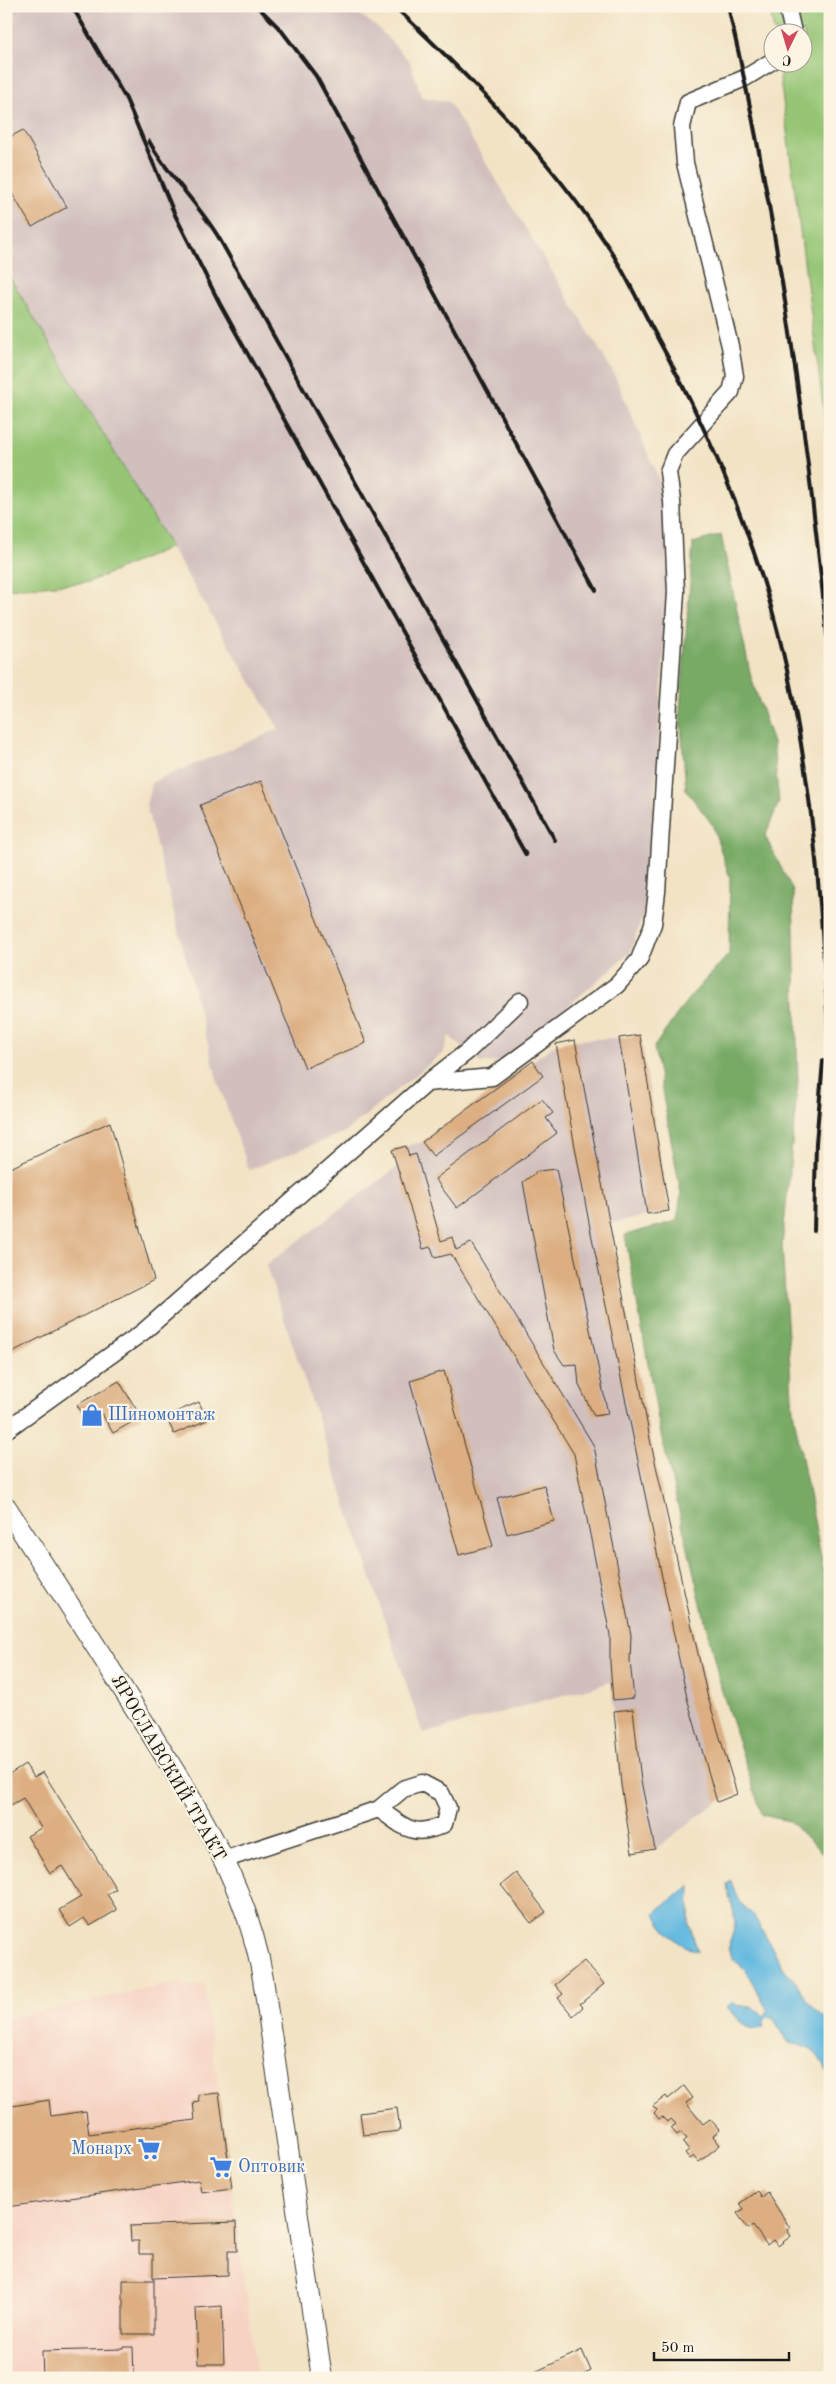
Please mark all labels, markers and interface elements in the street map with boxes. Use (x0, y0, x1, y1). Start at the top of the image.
north arrow (764, 22, 814, 72)
text: С (782, 53, 792, 67)
shop icon: Шиномонтаж (79, 1402, 105, 1428)
place label: Шиномонтаж (108, 1406, 216, 1424)
street label: ЯРОСЛАВСКИЙ ТРАКТ (107, 1670, 232, 1864)
supermarket icon: Монарх (136, 2136, 162, 2162)
place label: Монарх (71, 2140, 132, 2158)
supermarket icon: Оптовик (208, 2154, 234, 2180)
place label: Оптовик (238, 2158, 305, 2176)
scale bar (654, 2329, 788, 2361)
text: 50 m (661, 2341, 695, 2356)

